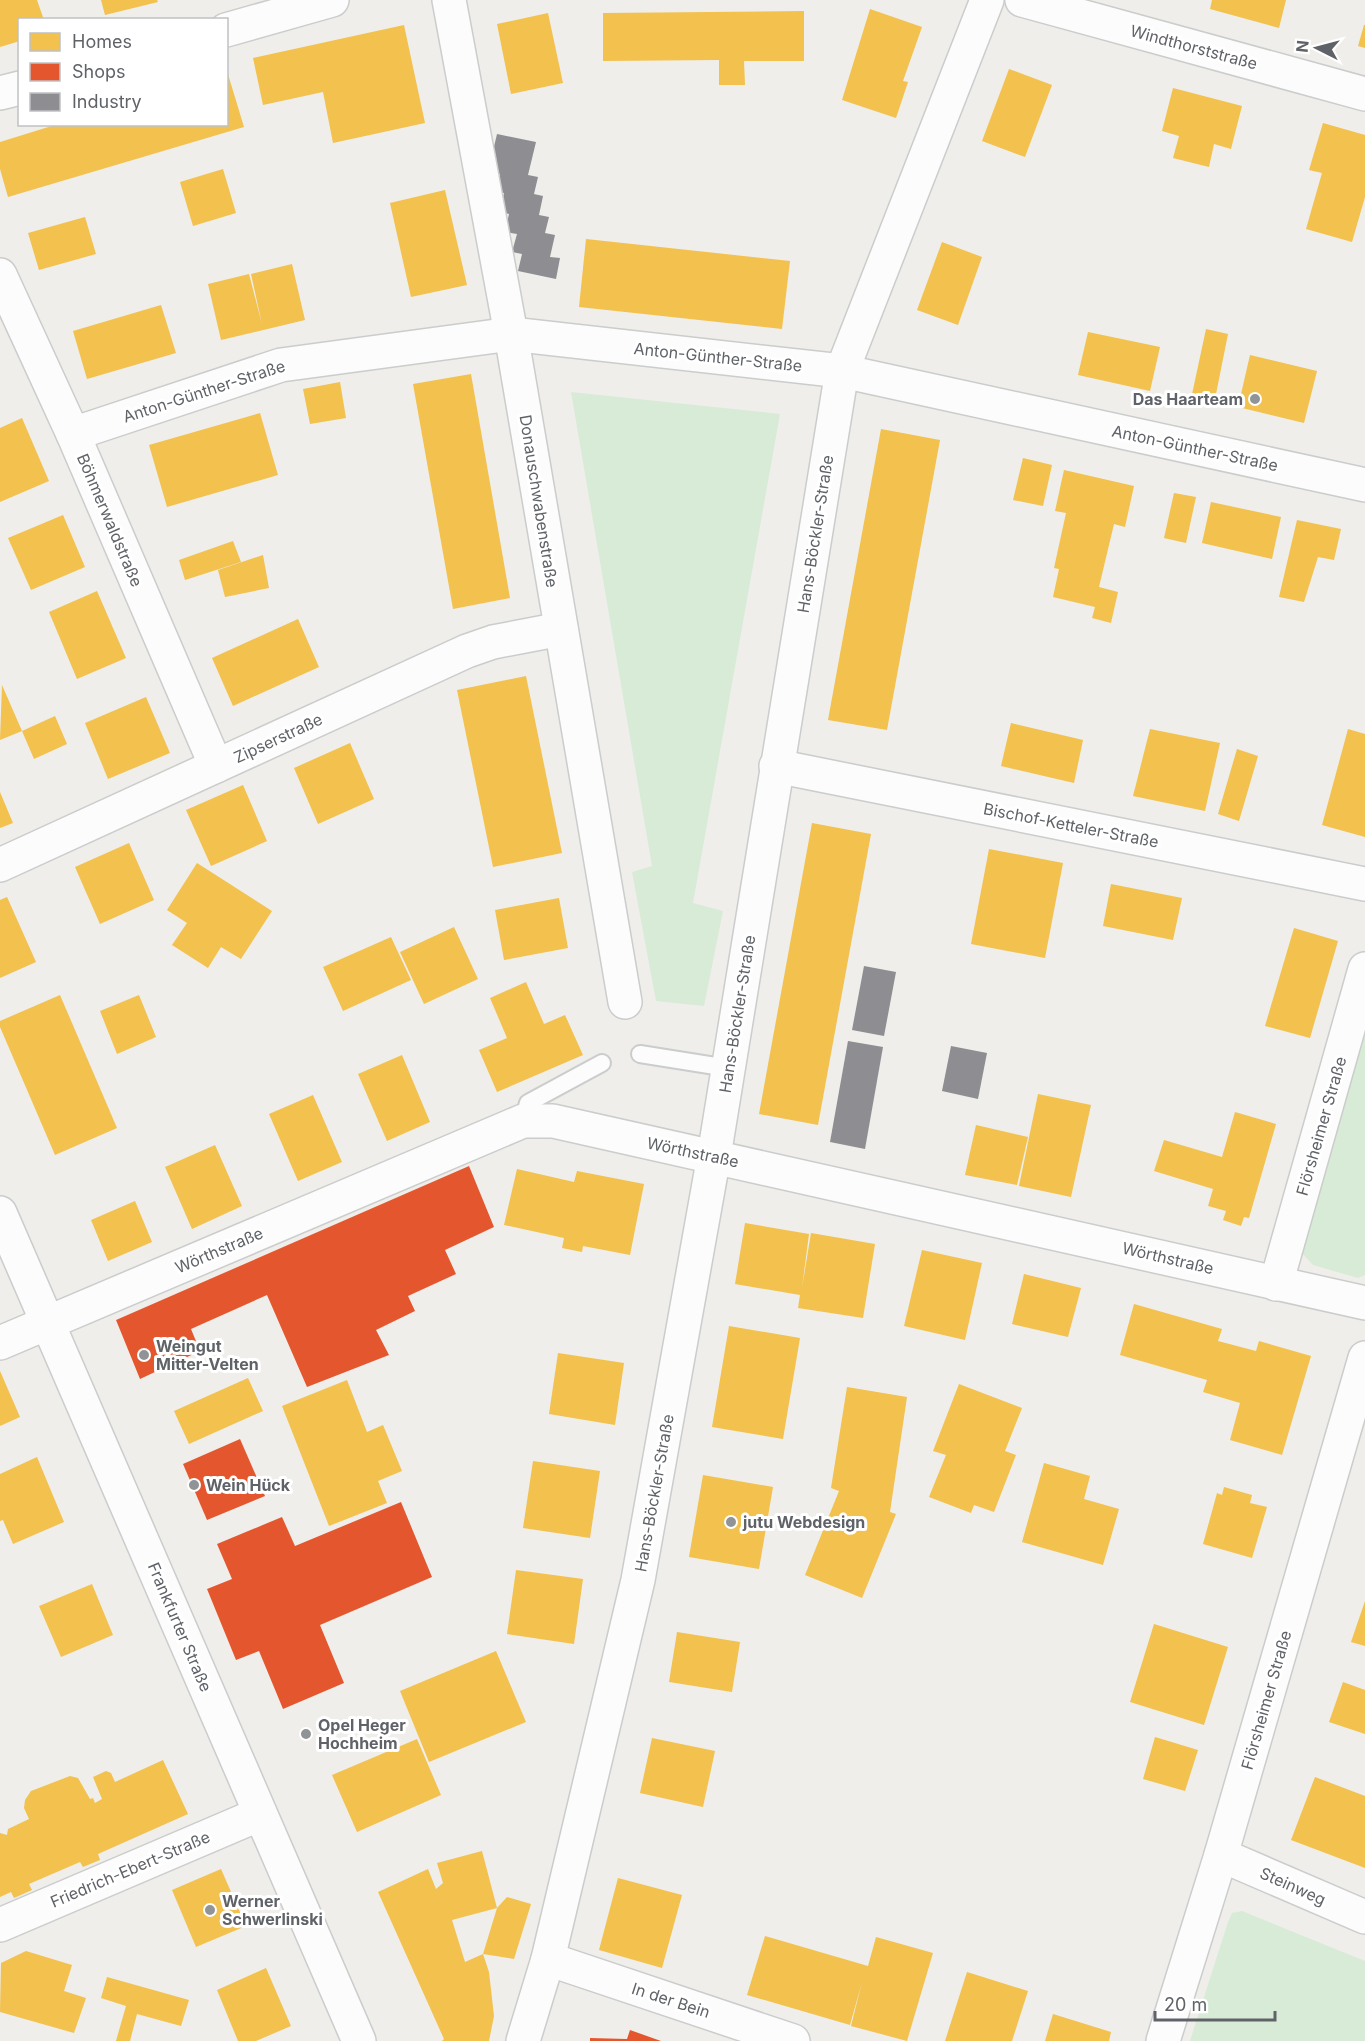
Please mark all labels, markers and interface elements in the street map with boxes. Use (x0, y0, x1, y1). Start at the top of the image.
legend (18, 18, 228, 126)
north arrow (1287, 18, 1347, 78)
street label: Windthorststraße (1128, 20, 1260, 74)
text: Homes (72, 31, 132, 52)
text: N (1291, 39, 1313, 54)
text: Shops (72, 61, 126, 82)
text: Industry (72, 91, 142, 112)
street label: Anton-Günther-Straße (633, 338, 803, 376)
street label: Anton-Günther-Straße (120, 355, 288, 427)
place label: Das Haarteam (1133, 389, 1243, 409)
marker: Das Haarteam (1248, 392, 1262, 406)
street label: Donauschwabenstraße (515, 413, 563, 589)
street label: Anton-Günther-Straße (1110, 421, 1280, 475)
street label: Böhmerwaldstraße (73, 450, 147, 590)
street label: Hans-Böckler-Straße (793, 454, 837, 614)
street label: Zipserstraße (231, 709, 325, 767)
street label: Bischof-Ketteler-Straße (982, 798, 1160, 852)
street label: Hans-Böckler-Straße (715, 934, 759, 1094)
street label: Flörsheimer Straße (1292, 1054, 1350, 1198)
street label: Wörthstraße (645, 1133, 741, 1171)
street label: Wörthstraße (172, 1223, 266, 1277)
street label: Wörthstraße (1120, 1238, 1216, 1278)
place label: Weingut Mitter-Velten (156, 1336, 259, 1374)
marker: Weingut Mitter-Velten (137, 1348, 151, 1362)
street label: Hans-Böckler-Straße (630, 1413, 678, 1573)
place label: Wein Hück (206, 1475, 291, 1495)
marker: Wein Hück (187, 1478, 201, 1492)
place label: jutu Webdesign (742, 1512, 865, 1532)
marker: jutu Webdesign (724, 1515, 738, 1529)
street label: Frankfurter Straße (144, 1559, 216, 1695)
street label: Flörsheimer Straße (1237, 1628, 1295, 1772)
place label: Opel Heger Hochheim (318, 1715, 406, 1753)
marker: Opel Heger Hochheim (299, 1727, 313, 1741)
street label: Friedrich-Ebert-Straße (47, 1826, 213, 1912)
street label: Steinweg (1257, 1863, 1329, 1909)
place label: Werner Schwerlinski (222, 1891, 323, 1929)
marker: Werner Schwerlinski (203, 1903, 217, 1917)
street label: In der Bein (629, 1978, 713, 2022)
scale bar (1155, 1984, 1275, 2022)
text: 20 m (1164, 1994, 1207, 2015)

